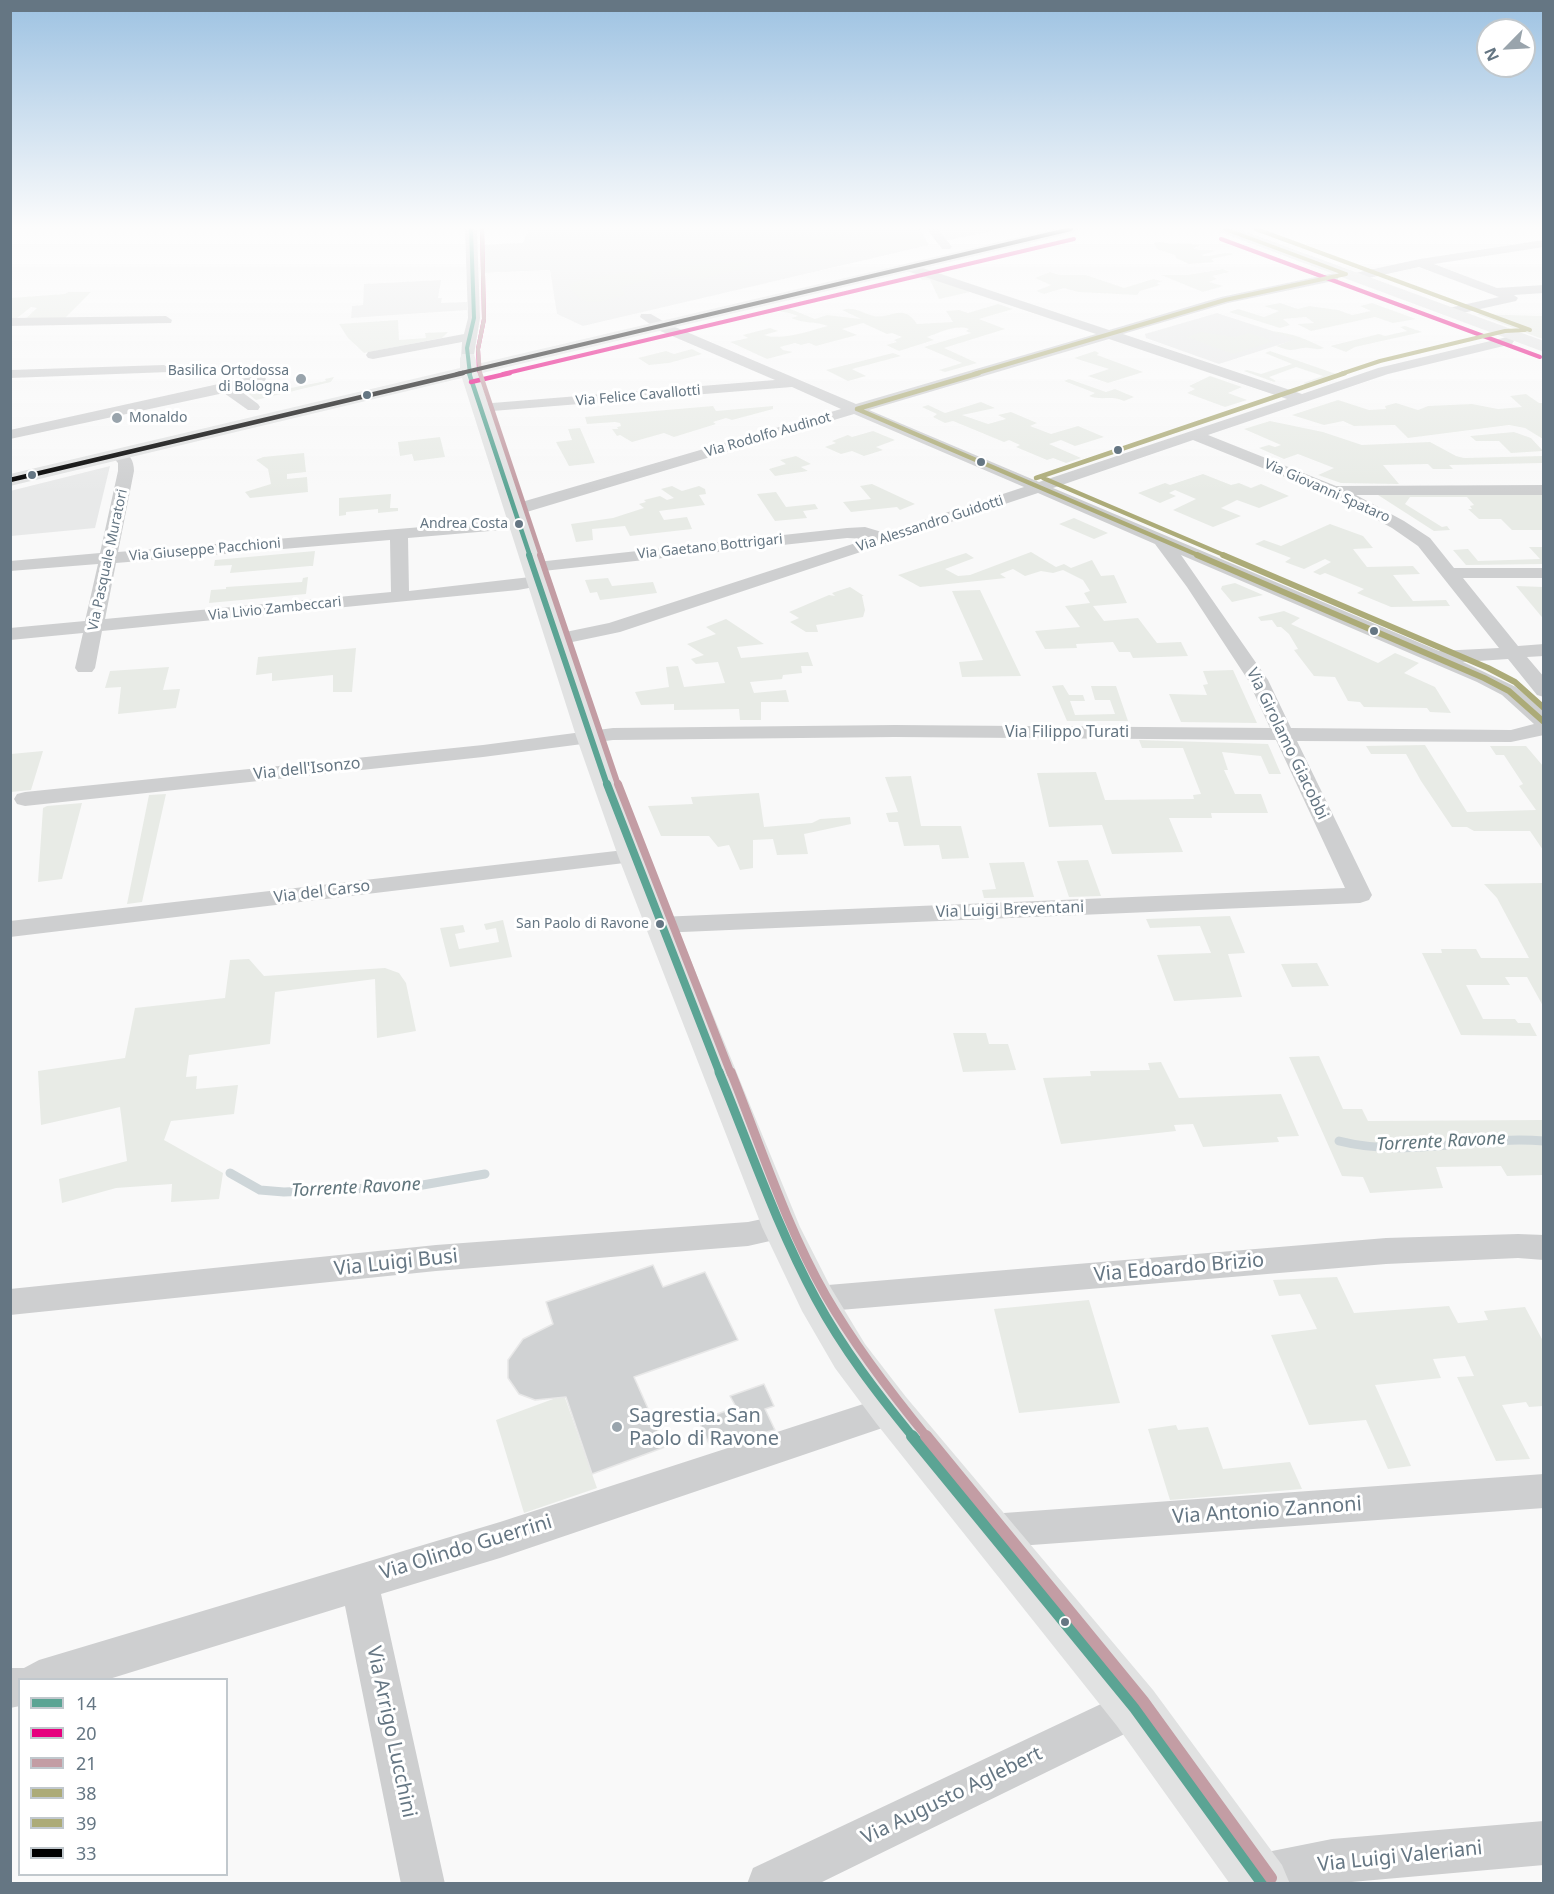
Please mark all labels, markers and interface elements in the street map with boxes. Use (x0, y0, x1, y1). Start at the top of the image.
north arrow (1476, 18, 1536, 78)
text: N (1479, 44, 1504, 65)
place label: Basilica Ortodossa di Bologna (168, 363, 289, 396)
marker: Basilica Ortodossa di Bologna (294, 372, 308, 386)
street label: Via Felice Cavallotti (575, 382, 701, 410)
unlabelled marker (361, 389, 373, 401)
street label: Via Rodolfo Audinot (703, 409, 833, 461)
place label: Monaldo (129, 410, 187, 426)
marker: Monaldo (110, 411, 124, 425)
unlabelled marker (1112, 444, 1124, 456)
unlabelled marker (975, 456, 987, 468)
street label: Via Giovanni Spataro (1261, 456, 1393, 526)
unlabelled marker (26, 469, 38, 481)
street label: Via Pasquale Muratori (85, 488, 131, 632)
street label: Via Alessandro Guidotti (854, 492, 1006, 556)
place label: Andrea Costa (420, 516, 508, 532)
marker: Andrea Costa (513, 518, 525, 530)
street label: Via Gaetano Bottrigari (636, 531, 784, 563)
street label: Via Giuseppe Pacchioni (129, 535, 281, 565)
street label: Via Livio Zambeccari (208, 594, 342, 624)
unlabelled marker (1368, 625, 1380, 637)
street label: Via Girolamo Giacobbi (1242, 665, 1332, 823)
street label: Via Filippo Turati (1005, 722, 1129, 742)
street label: Via dell'Isonzo (253, 754, 361, 784)
street label: Via del Carso (273, 877, 371, 907)
street label: Via Luigi Breventani (935, 898, 1085, 922)
place label: San Paolo di Ravone (516, 916, 649, 932)
marker: San Paolo di Ravone (654, 918, 666, 930)
water label: Torrente Ravone (1376, 1128, 1506, 1156)
water label: Torrente Ravone (291, 1174, 421, 1202)
street label: Via Luigi Busi (333, 1245, 459, 1281)
street label: Via Edoardo Brizio (1093, 1249, 1265, 1287)
place label: Sagrestia. San Paolo di Ravone (629, 1404, 779, 1451)
marker: Sagrestia. San Paolo di Ravone (610, 1420, 624, 1434)
street label: Via Antonio Zannoni (1171, 1492, 1363, 1530)
street label: Via Olindo Guerrini (377, 1510, 555, 1586)
unlabelled marker (1059, 1616, 1071, 1628)
street label: Via Arrigo Lucchini (361, 1644, 421, 1820)
legend (18, 1678, 228, 1876)
text: 14 (76, 1691, 97, 1715)
text: 20 (76, 1721, 97, 1745)
street label: Via Augusto Aglebert (858, 1742, 1046, 1850)
text: 21 (76, 1751, 97, 1775)
text: 38 (76, 1781, 97, 1805)
text: 39 (76, 1811, 97, 1835)
street label: Via Luigi Valeriani (1316, 1836, 1484, 1878)
text: 33 (76, 1841, 97, 1865)

